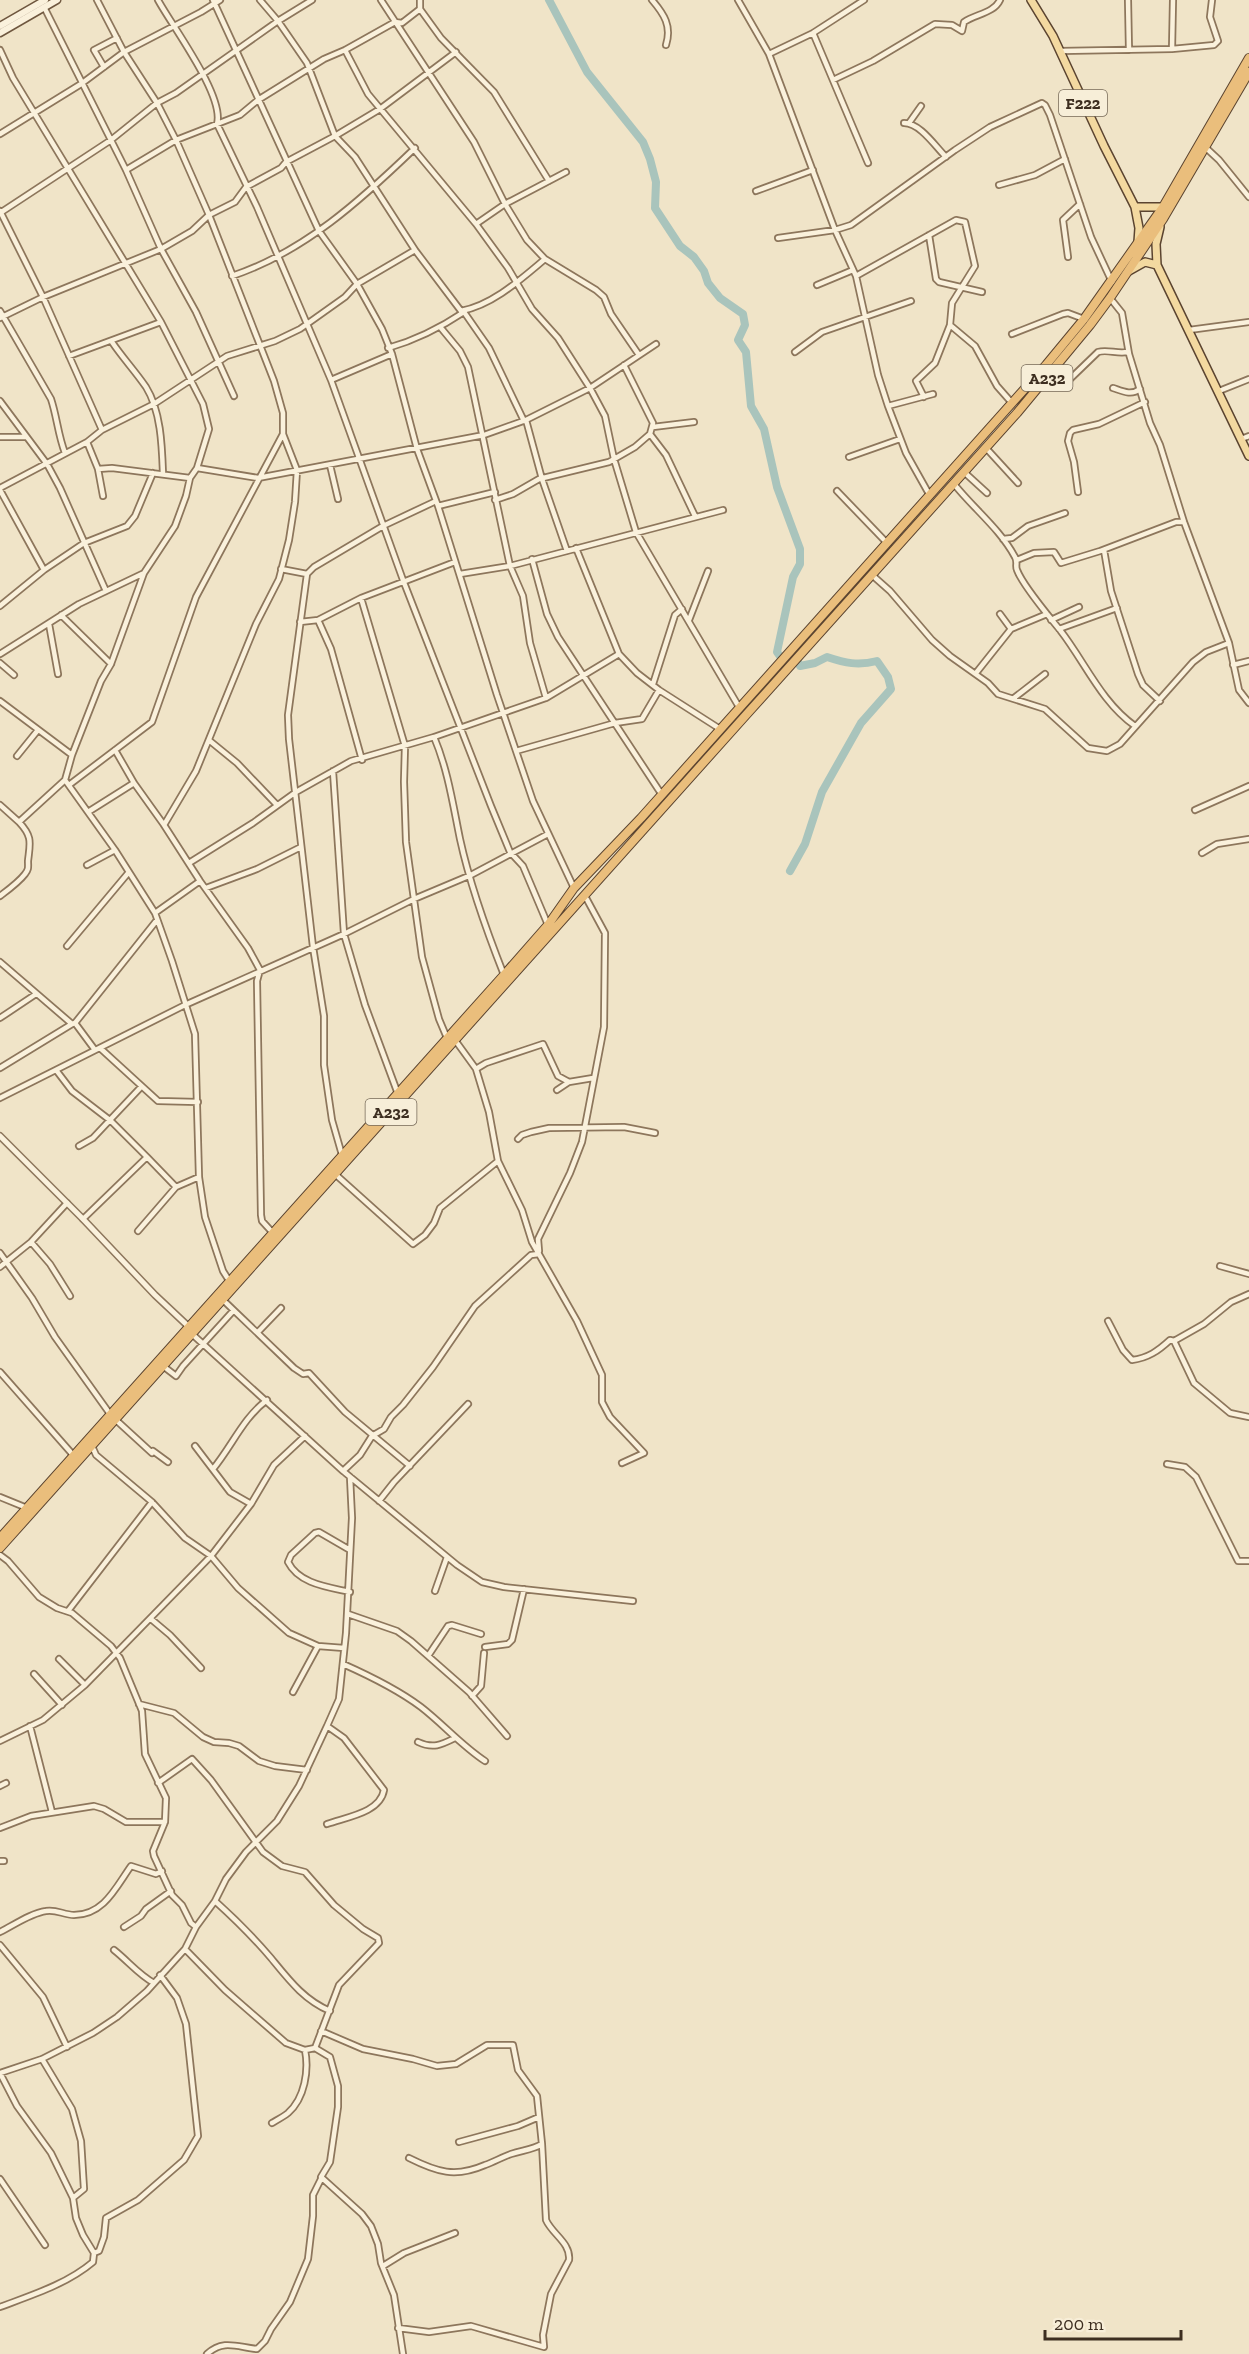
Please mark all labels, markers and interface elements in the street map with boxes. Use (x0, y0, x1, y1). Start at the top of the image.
road number: F222 (1059, 90, 1107, 116)
road number: A232 (1022, 365, 1072, 391)
road number: A232 (366, 1099, 416, 1125)
scale bar (1045, 2303, 1182, 2341)
text: 200 m (1054, 2313, 1104, 2335)

